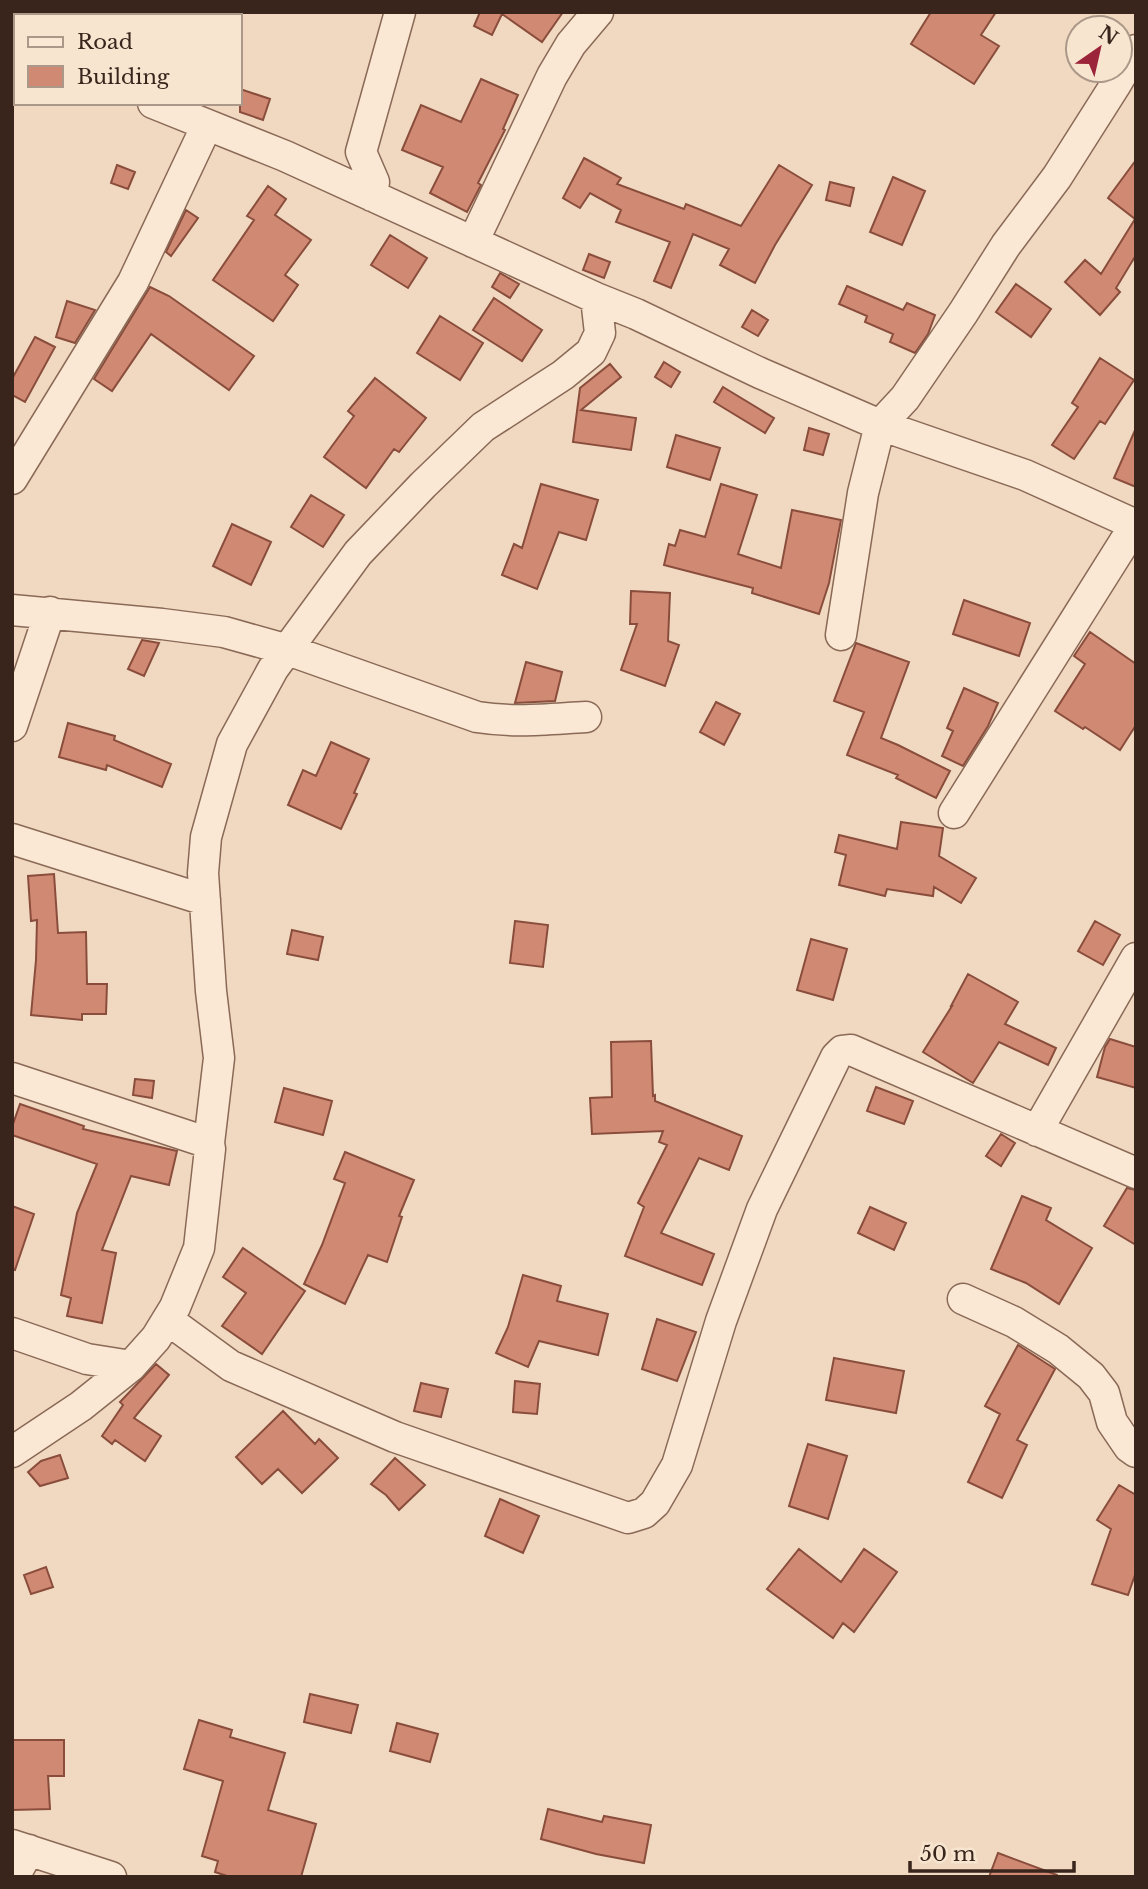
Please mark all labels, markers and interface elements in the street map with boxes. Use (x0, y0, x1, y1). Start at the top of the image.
legend (14, 14, 242, 105)
north arrow (1064, 14, 1134, 84)
text: N (1094, 21, 1122, 50)
text: Road (77, 29, 133, 55)
text: Building (77, 64, 170, 90)
scale bar (910, 1829, 1074, 1873)
text: 50 m (920, 1841, 976, 1867)

